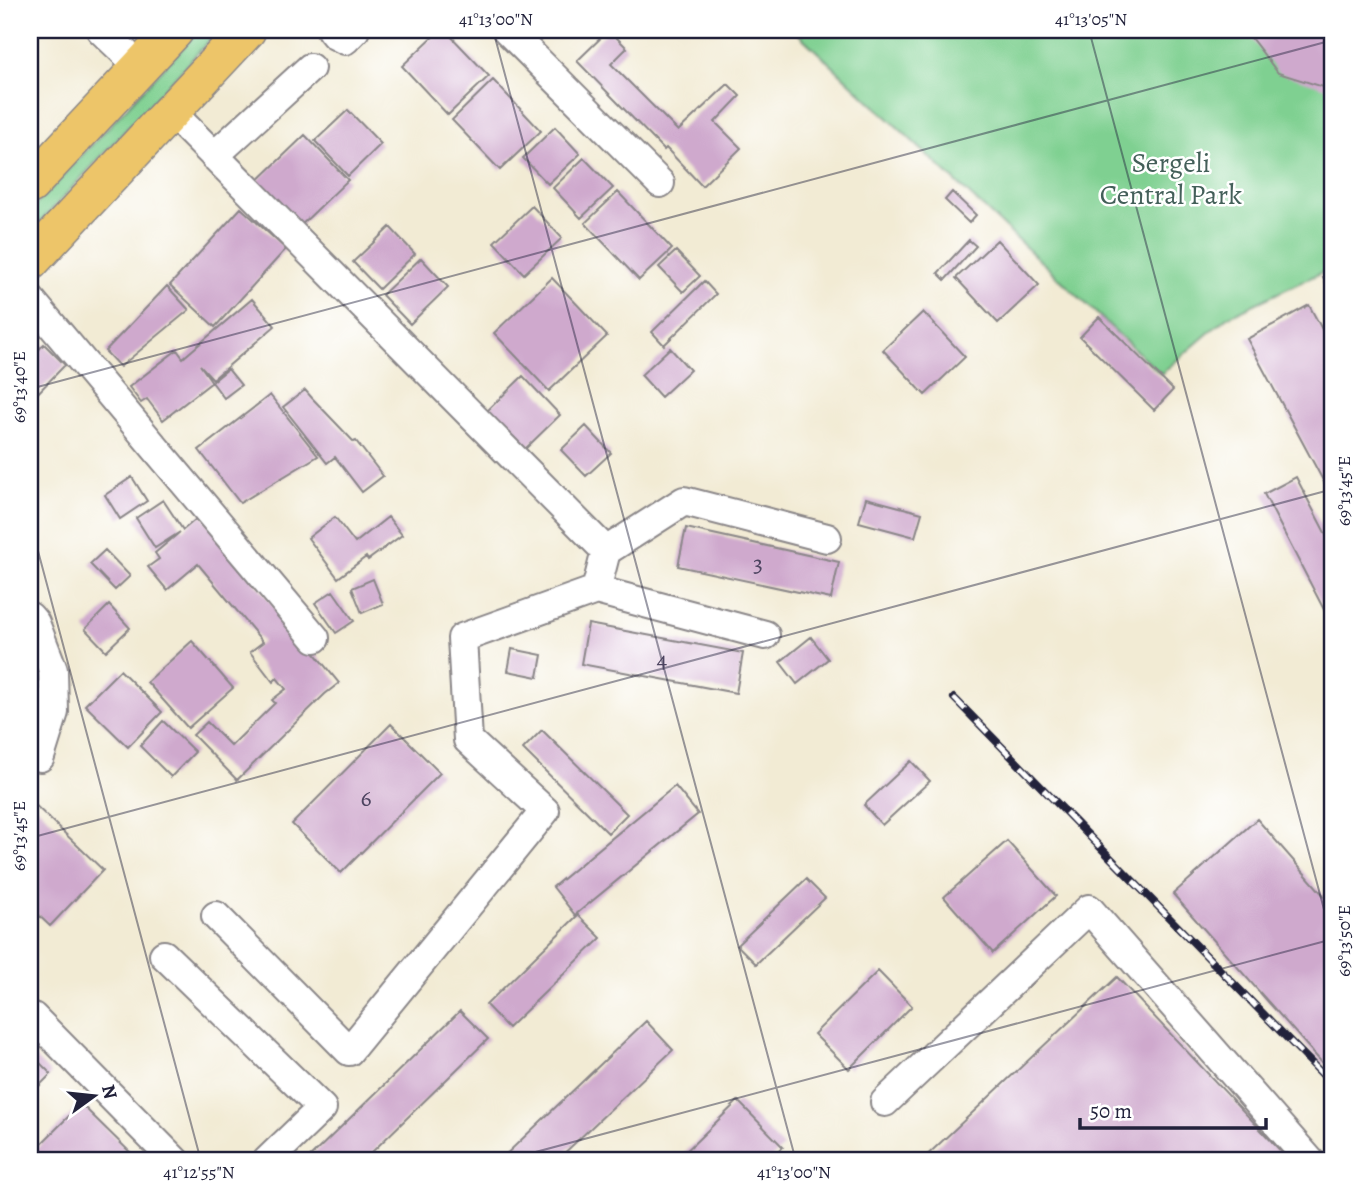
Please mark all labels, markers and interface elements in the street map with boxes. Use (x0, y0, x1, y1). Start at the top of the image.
text: 41°13'00"N (459, 7, 533, 31)
text: 41°13'05"N (1055, 7, 1127, 31)
park label: Sergeli Central Park (1100, 144, 1242, 214)
text: 69°13'40"E (7, 351, 31, 423)
text: 69°13'45"E (1332, 456, 1356, 526)
house number: 3 (753, 548, 763, 580)
house number: 4 (657, 643, 668, 675)
house number: 6 (360, 782, 372, 814)
text: 69°13'45"E (7, 801, 31, 871)
text: 69°13'50"E (1332, 905, 1356, 977)
north arrow (60, 1062, 130, 1132)
text: N (95, 1082, 124, 1102)
scale bar (1080, 1086, 1265, 1130)
text: 50 m (1090, 1097, 1132, 1125)
text: 41°12'55"N (163, 1160, 235, 1184)
text: 41°13'00"N (757, 1160, 831, 1184)

